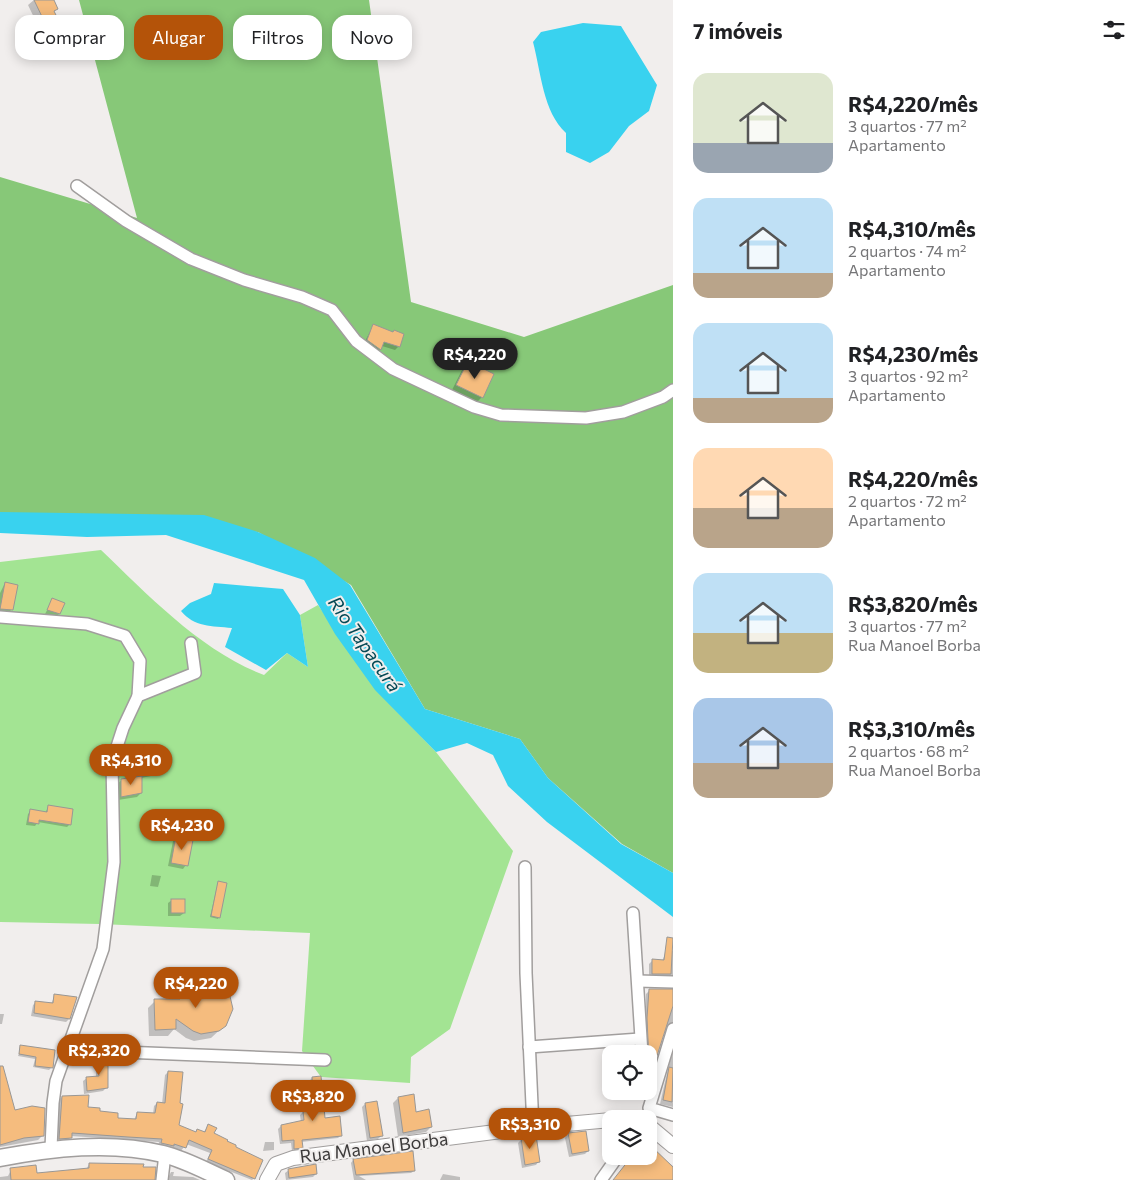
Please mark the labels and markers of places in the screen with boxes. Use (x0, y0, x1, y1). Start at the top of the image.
pin: R$4,220 (429, 338, 521, 380)
pin: R$4,310 (85, 744, 177, 786)
pin: R$4,230 (136, 808, 228, 851)
pin: R$4,220 (150, 966, 242, 1009)
pin: R$2,320 (53, 1034, 145, 1076)
pin: R$3,820 (267, 1080, 359, 1122)
pin: R$3,310 (484, 1108, 576, 1150)

